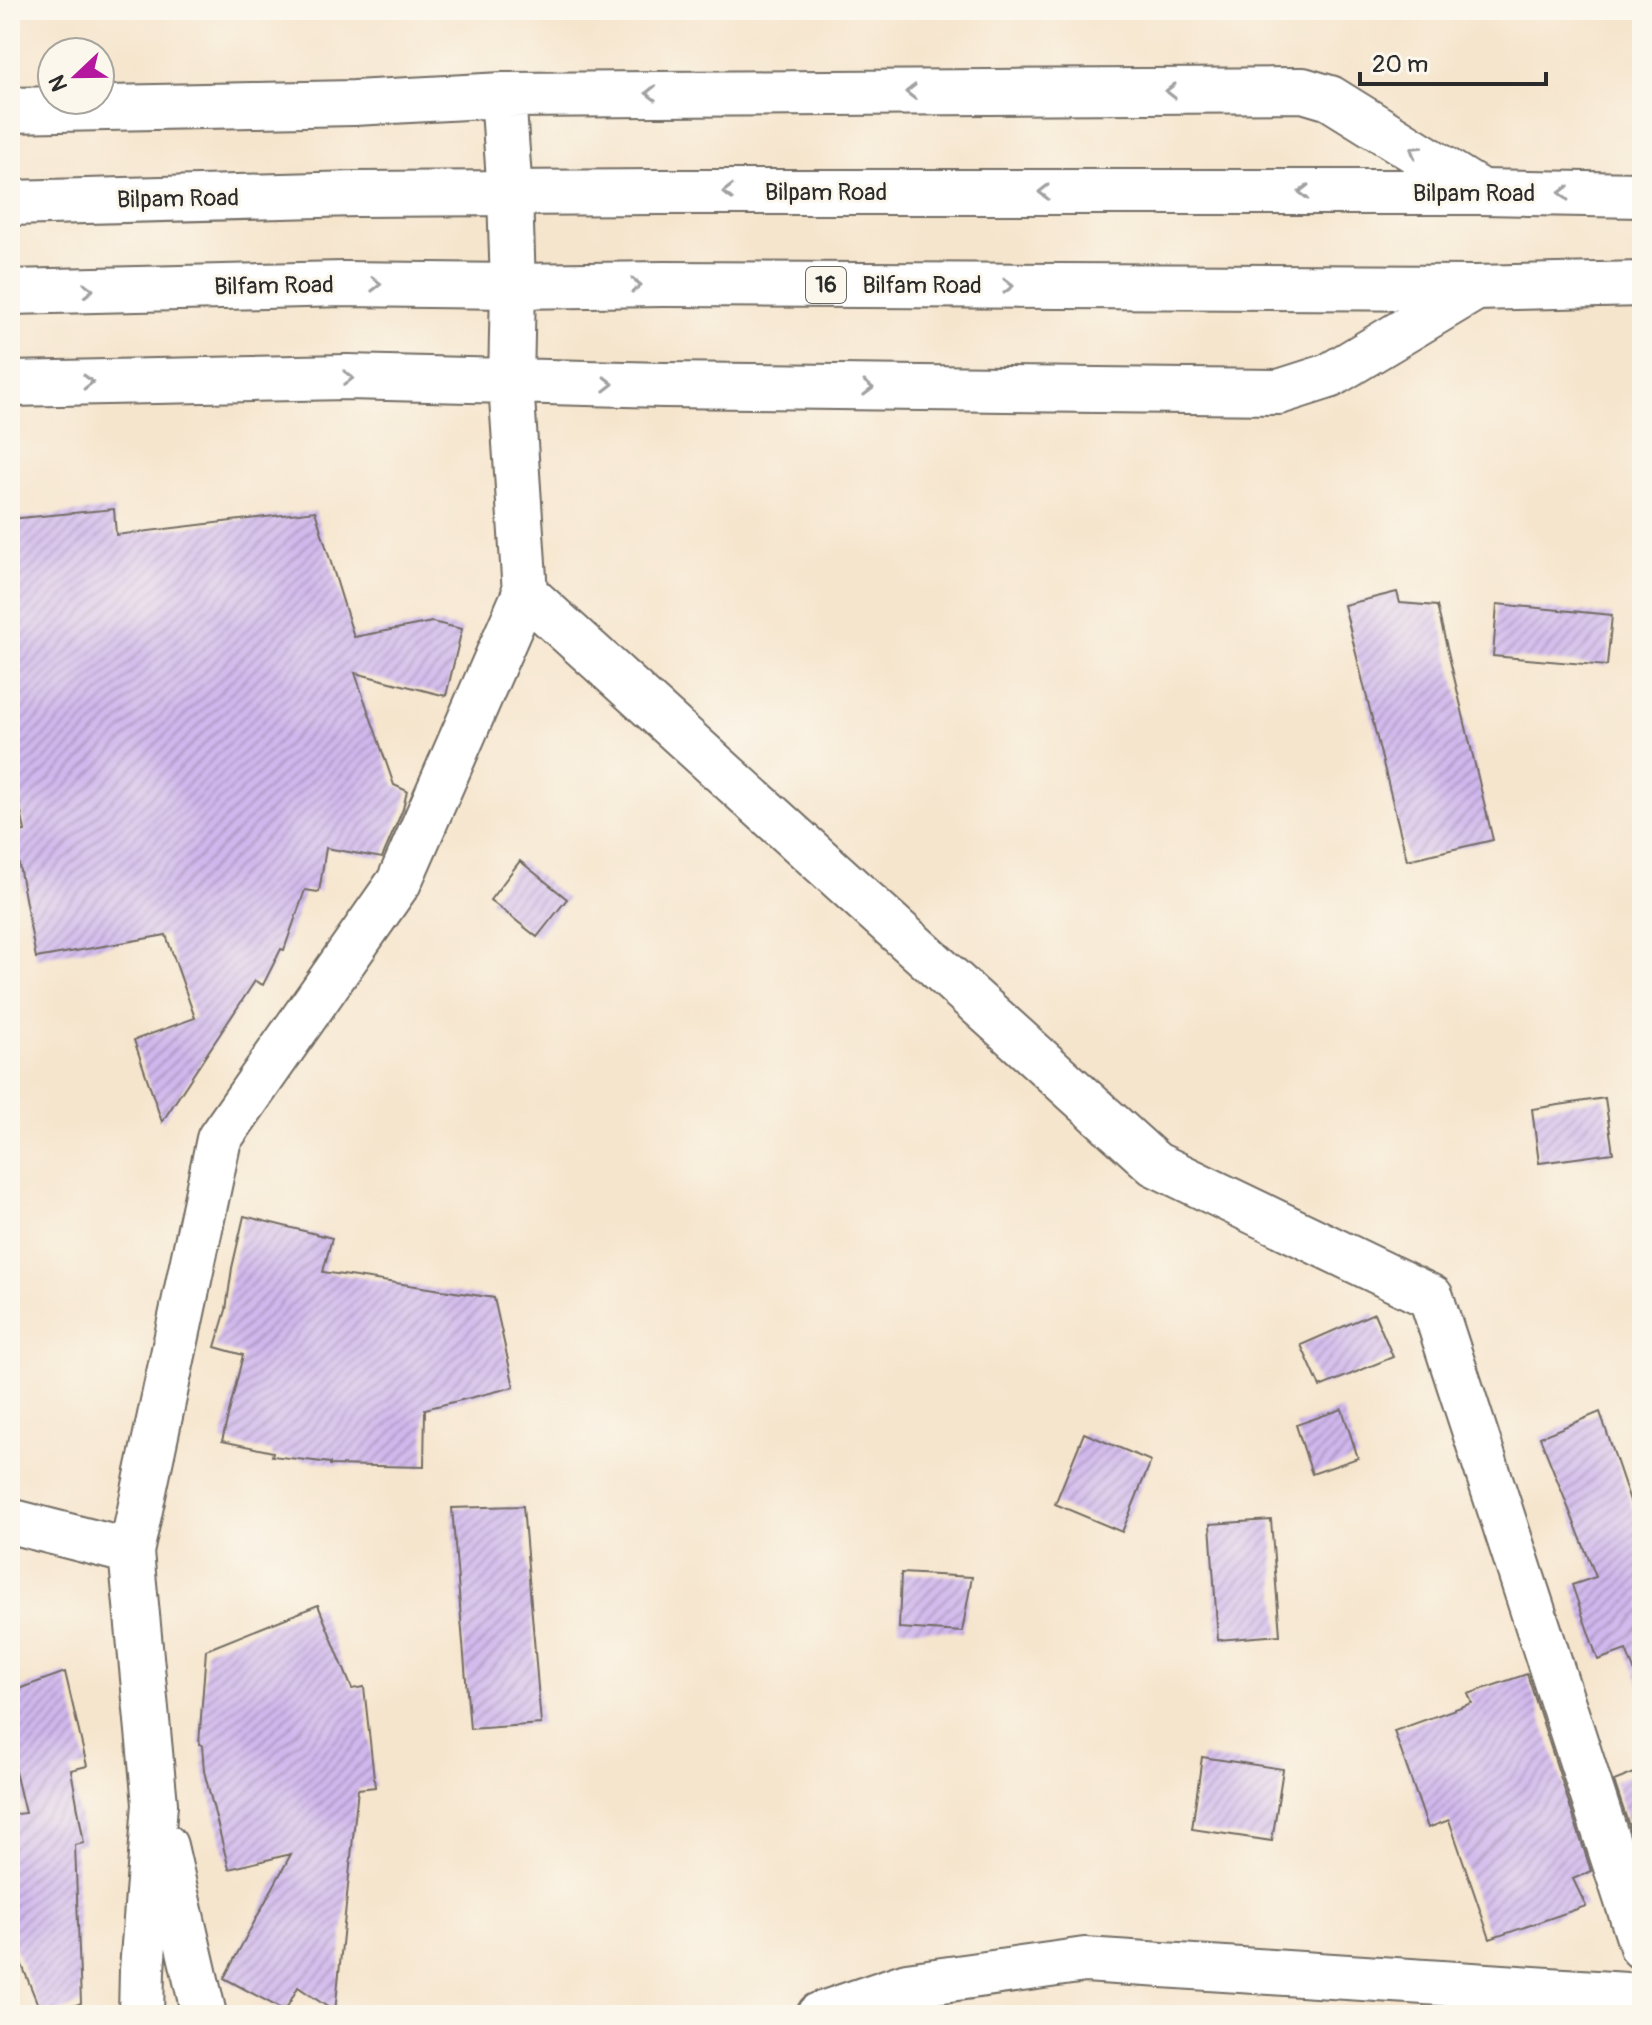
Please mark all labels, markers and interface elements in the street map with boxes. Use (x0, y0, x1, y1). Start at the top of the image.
north arrow (36, 36, 116, 116)
scale bar (1360, 36, 1546, 86)
text: 20 m (1372, 50, 1428, 79)
text: N (43, 71, 74, 95)
one-way arrow (1164, 82, 1177, 100)
one-way arrow (904, 83, 917, 101)
one-way arrow (644, 85, 657, 102)
one-way arrow (1409, 145, 1424, 161)
street label: Bilpam Road (765, 178, 887, 207)
street label: Bilpam Road (1413, 179, 1535, 208)
street label: Bilpam Road (117, 183, 239, 215)
one-way arrow (721, 183, 734, 201)
one-way arrow (1037, 183, 1050, 201)
one-way arrow (1297, 183, 1310, 201)
one-way arrow (1557, 185, 1570, 202)
road number: 16 (806, 267, 846, 303)
street label: Bilfam Road (214, 270, 334, 302)
street label: Bilfam Road (862, 271, 982, 300)
one-way arrow (370, 275, 383, 293)
one-way arrow (630, 276, 643, 293)
one-way arrow (1002, 277, 1015, 295)
one-way arrow (82, 282, 95, 299)
one-way arrow (342, 369, 355, 387)
one-way arrow (82, 374, 95, 391)
one-way arrow (602, 376, 615, 393)
one-way arrow (862, 379, 875, 396)

